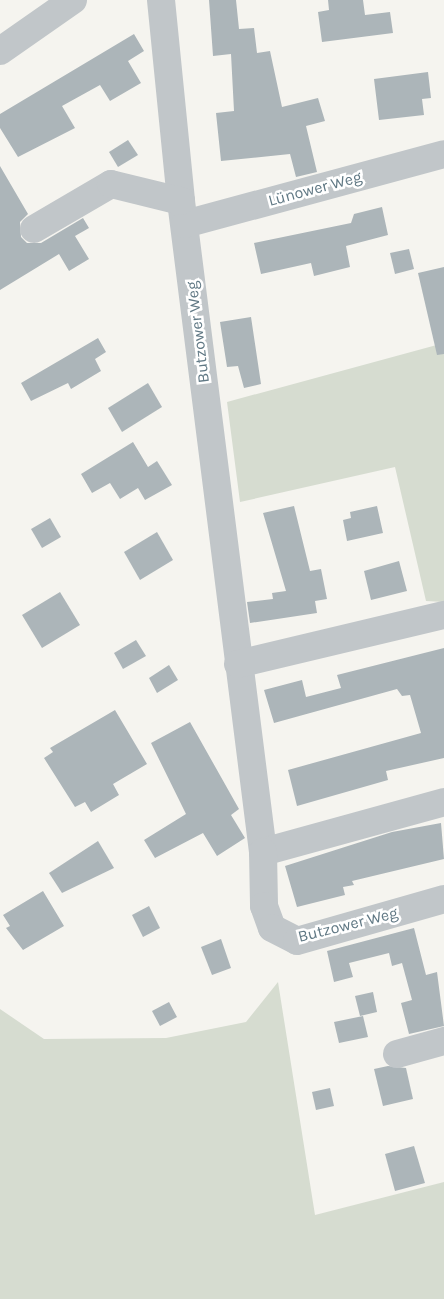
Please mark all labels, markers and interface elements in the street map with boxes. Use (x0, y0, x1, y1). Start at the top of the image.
street label: Lünower Weg (266, 167, 364, 211)
street label: Butzower Weg (182, 280, 214, 384)
street label: Butzower Weg (296, 903, 400, 947)

